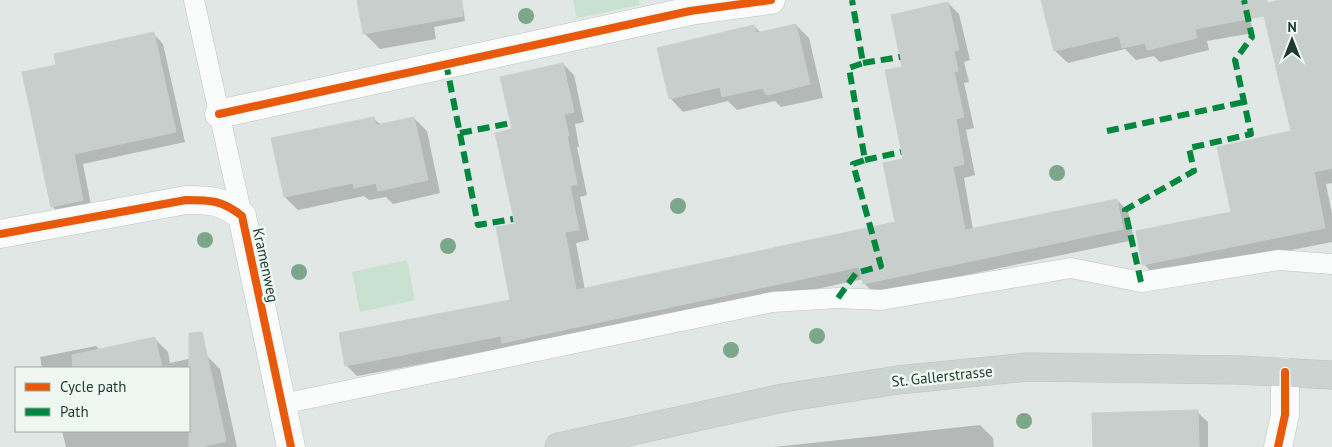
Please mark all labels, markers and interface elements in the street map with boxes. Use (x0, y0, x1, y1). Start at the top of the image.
north arrow (1267, 15, 1317, 65)
text: N (1287, 18, 1297, 36)
street label: Kramenweg (249, 226, 283, 304)
street label: St. Gallerstrasse (890, 361, 994, 391)
legend (15, 367, 190, 432)
text: Cycle path (60, 377, 126, 396)
text: Path (60, 402, 89, 421)

